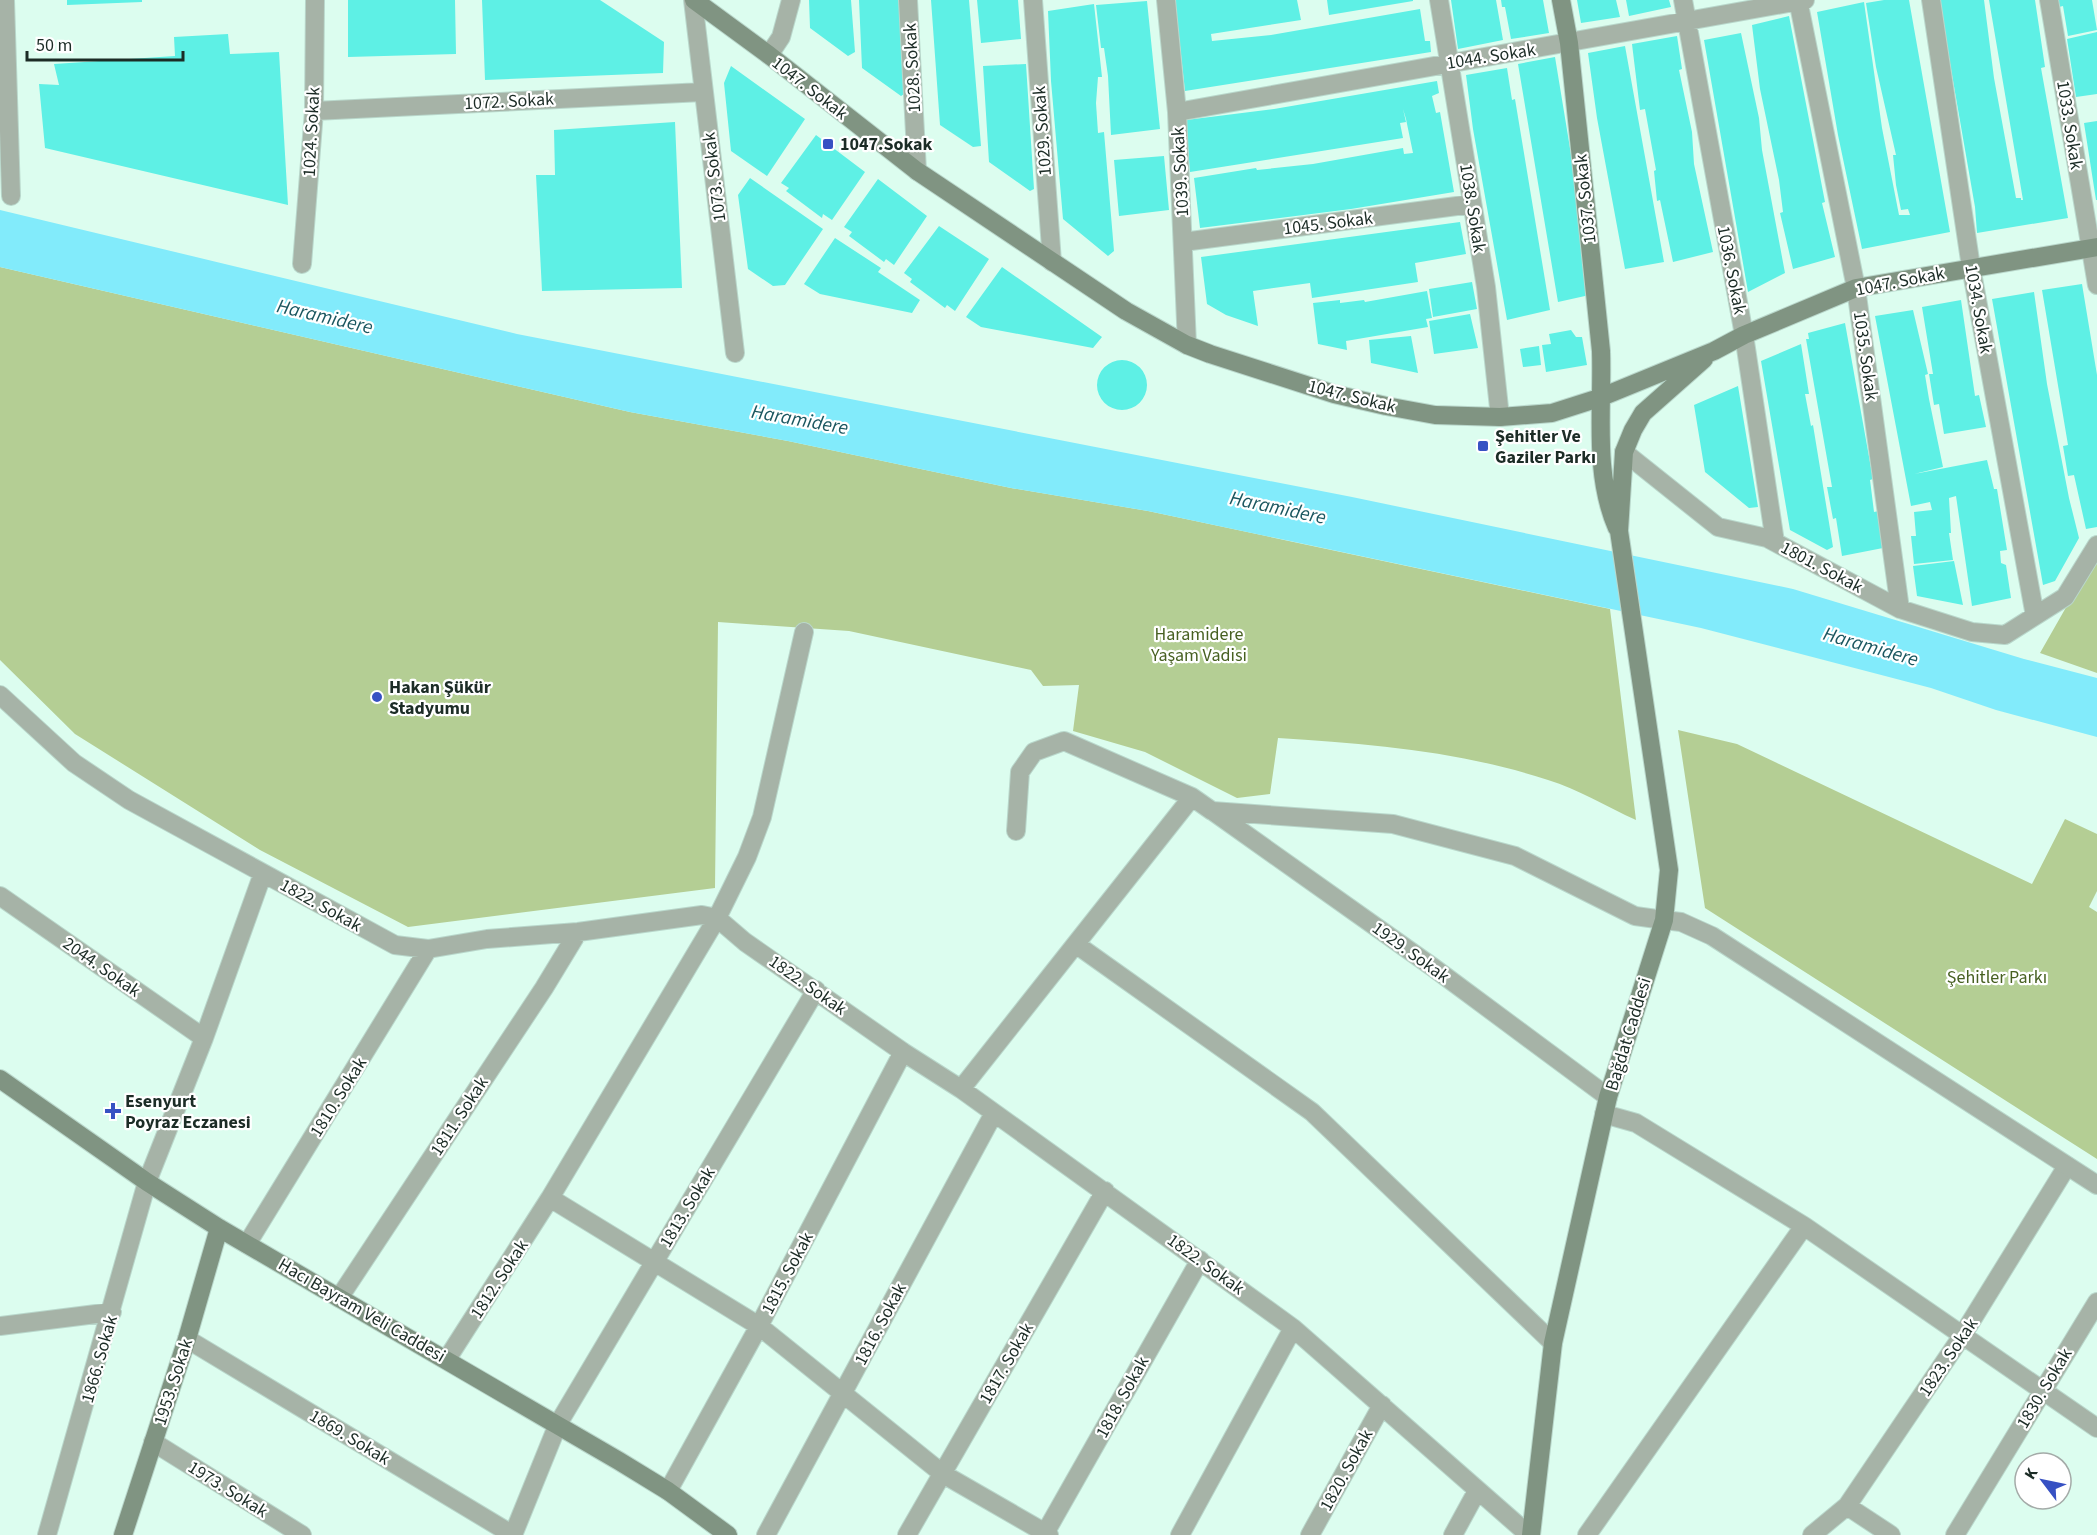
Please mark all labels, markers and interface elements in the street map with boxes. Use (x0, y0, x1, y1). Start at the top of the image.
street label: 1028. Sokak (898, 22, 927, 114)
scale bar (27, 24, 183, 62)
text: 50 m (36, 33, 72, 58)
street label: 1044. Sokak (1445, 37, 1538, 76)
street label: 1047. Sokak (767, 51, 853, 126)
street label: 1033. Sokak (2050, 79, 2089, 172)
street label: 1029. Sokak (1027, 85, 1058, 177)
street label: 1024. Sokak (297, 86, 326, 178)
street label: 1072. Sokak (463, 87, 555, 116)
street label: 1039. Sokak (1166, 126, 1195, 218)
street label: 1073. Sokak (697, 131, 732, 223)
place label: 1047.Sokak (840, 132, 933, 157)
marker: 1047.Sokak (821, 137, 835, 151)
street label: 1037. Sokak (1568, 153, 1603, 245)
street label: 1038. Sokak (1453, 162, 1492, 255)
street label: 1045. Sokak (1282, 206, 1374, 241)
street label: 1036. Sokak (1711, 224, 1752, 317)
street label: 1047. Sokak (1854, 261, 1947, 302)
street label: 1034. Sokak (1958, 263, 1999, 356)
water label: Haramidere (274, 292, 376, 342)
street label: 1035. Sokak (1847, 310, 1884, 402)
street label: 1047. Sokak (1305, 373, 1399, 420)
water label: Haramidere (749, 398, 850, 442)
place label: Şehitler Ve Gaziler Parkı (1495, 424, 1596, 470)
marker: Şehitler Ve Gaziler Parkı (1476, 439, 1490, 453)
water label: Haramidere (1227, 484, 1329, 532)
street label: 1801. Sokak (1776, 535, 1867, 600)
water label: Haramidere (1820, 620, 1922, 674)
park label: Haramidere Yaşam Vadisi (1150, 622, 1247, 668)
place label: Hakan Şükür Stadyumu (389, 675, 492, 721)
marker: Hakan Şükür Stadyumu (370, 690, 384, 704)
street label: 1822. Sokak (275, 873, 366, 938)
street label: 1929. Sokak (1367, 916, 1455, 989)
street label: 2044. Sokak (58, 931, 146, 1003)
street label: 1822. Sokak (764, 949, 852, 1021)
park label: Şehitler Parkı (1947, 965, 2047, 990)
street label: Bağdat Caddesi (1599, 974, 1658, 1094)
street label: 1810. Sokak (304, 1052, 373, 1142)
street label: 1811. Sokak (424, 1072, 494, 1161)
place label: Esenyurt Poyraz Eczanesi (125, 1089, 251, 1135)
marker: Esenyurt Poyraz Eczanesi (106, 1104, 120, 1118)
street label: 1813. Sokak (654, 1162, 721, 1252)
street label: 1815. Sokak (755, 1228, 820, 1319)
street label: 1822. Sokak (1162, 1228, 1250, 1301)
street label: 1812. Sokak (464, 1235, 534, 1324)
street label: Hacı Bayram Veli Caddesi (274, 1252, 450, 1369)
street label: 1816. Sokak (848, 1279, 913, 1370)
street label: 1866. Sokak (75, 1312, 124, 1406)
street label: 1823. Sokak (1913, 1313, 1984, 1402)
street label: 1817. Sokak (973, 1318, 1040, 1408)
street label: 1953. Sokak (148, 1335, 199, 1429)
street label: 1830. Sokak (2011, 1343, 2078, 1433)
street label: 1818. Sokak (1090, 1352, 1155, 1443)
street label: 1869. Sokak (305, 1404, 395, 1471)
street label: 1820. Sokak (1314, 1425, 1379, 1516)
north arrow (2013, 1451, 2073, 1511)
street label: 1973. Sokak (183, 1455, 273, 1524)
text: K (2019, 1463, 2043, 1484)

